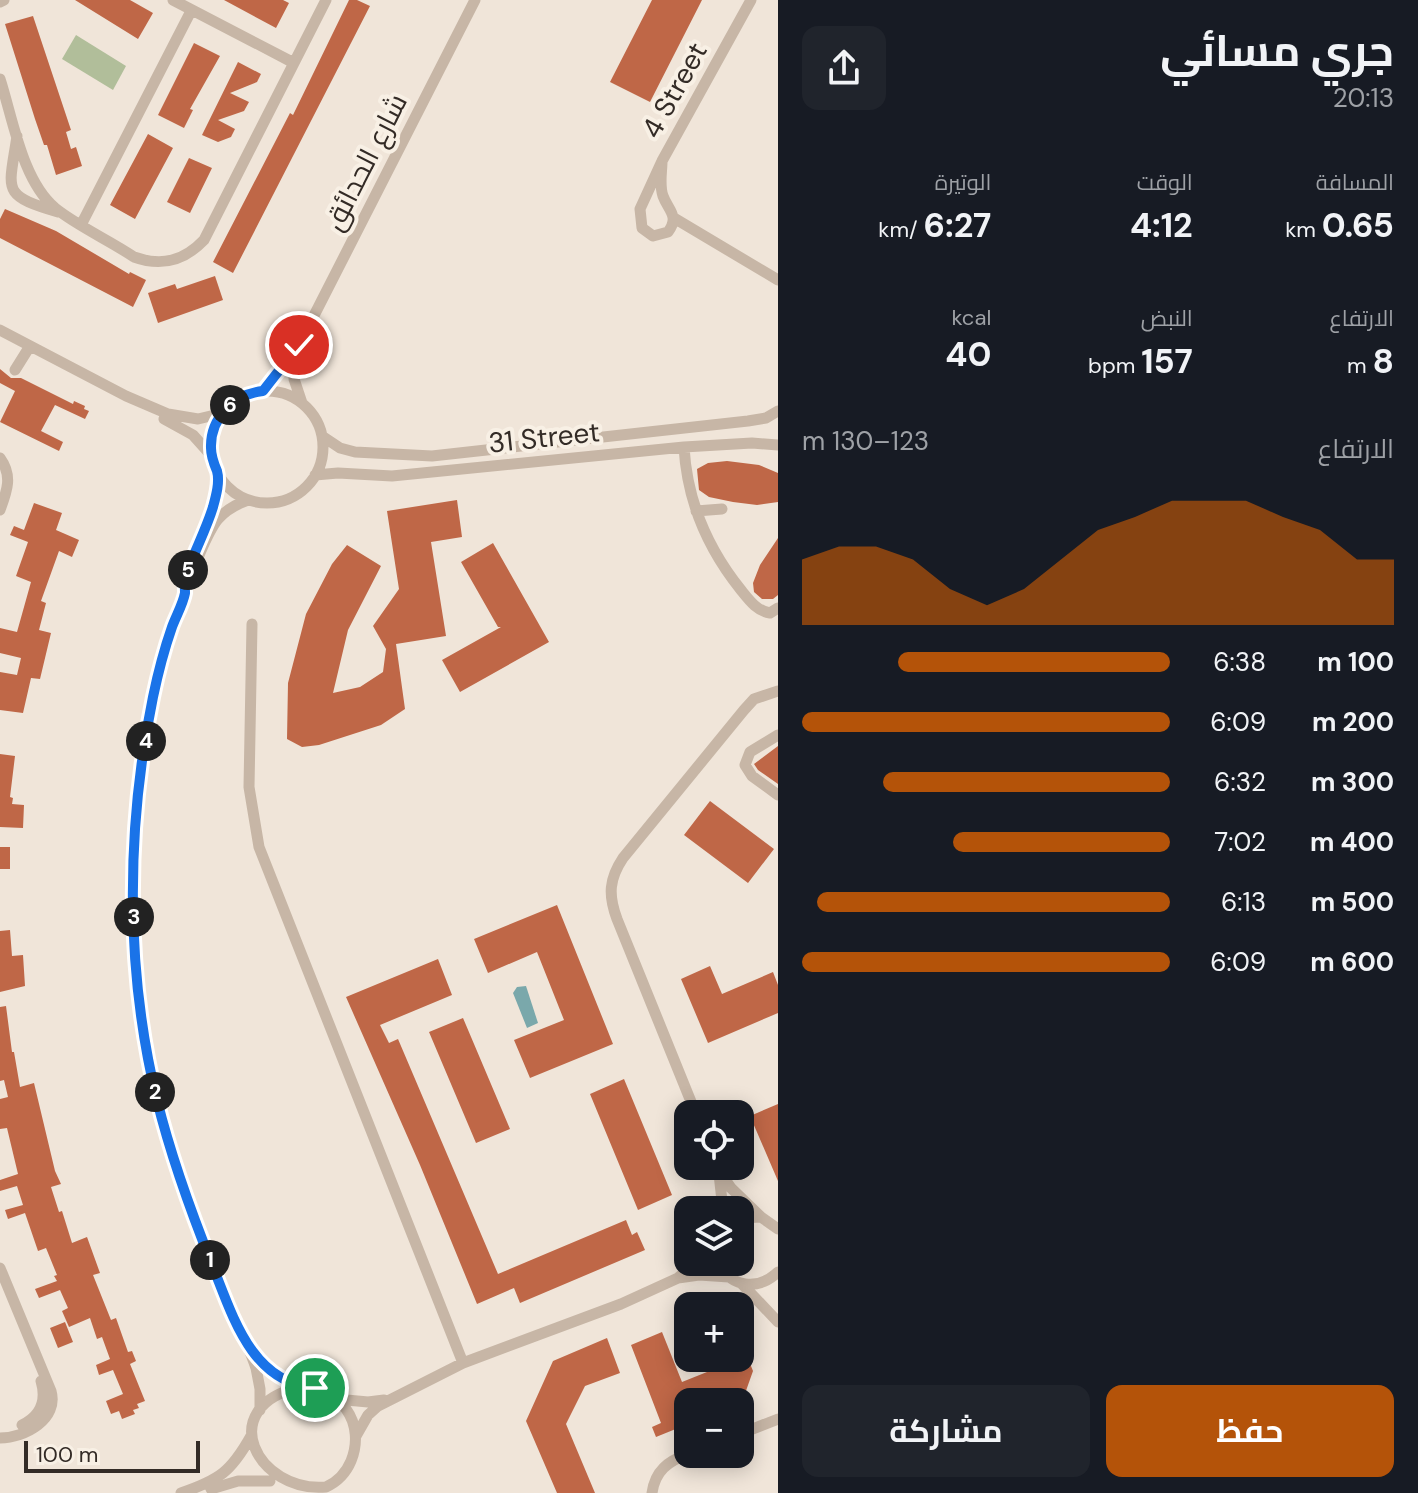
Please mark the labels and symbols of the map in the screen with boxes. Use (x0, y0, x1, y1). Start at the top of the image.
street label: 4 Street (633, 36, 716, 145)
street label: شارع الحدائق (315, 88, 416, 237)
pin (265, 311, 333, 379)
pin: 6 (210, 385, 250, 425)
street label: 31 Street (487, 413, 601, 462)
pin: 5 (168, 550, 208, 590)
pin: 4 (126, 721, 166, 761)
pin: 3 (114, 897, 154, 937)
pin: 2 (135, 1072, 175, 1112)
pin: 1 (190, 1240, 230, 1280)
pin (281, 1354, 349, 1422)
scale bar (24, 1437, 200, 1473)

